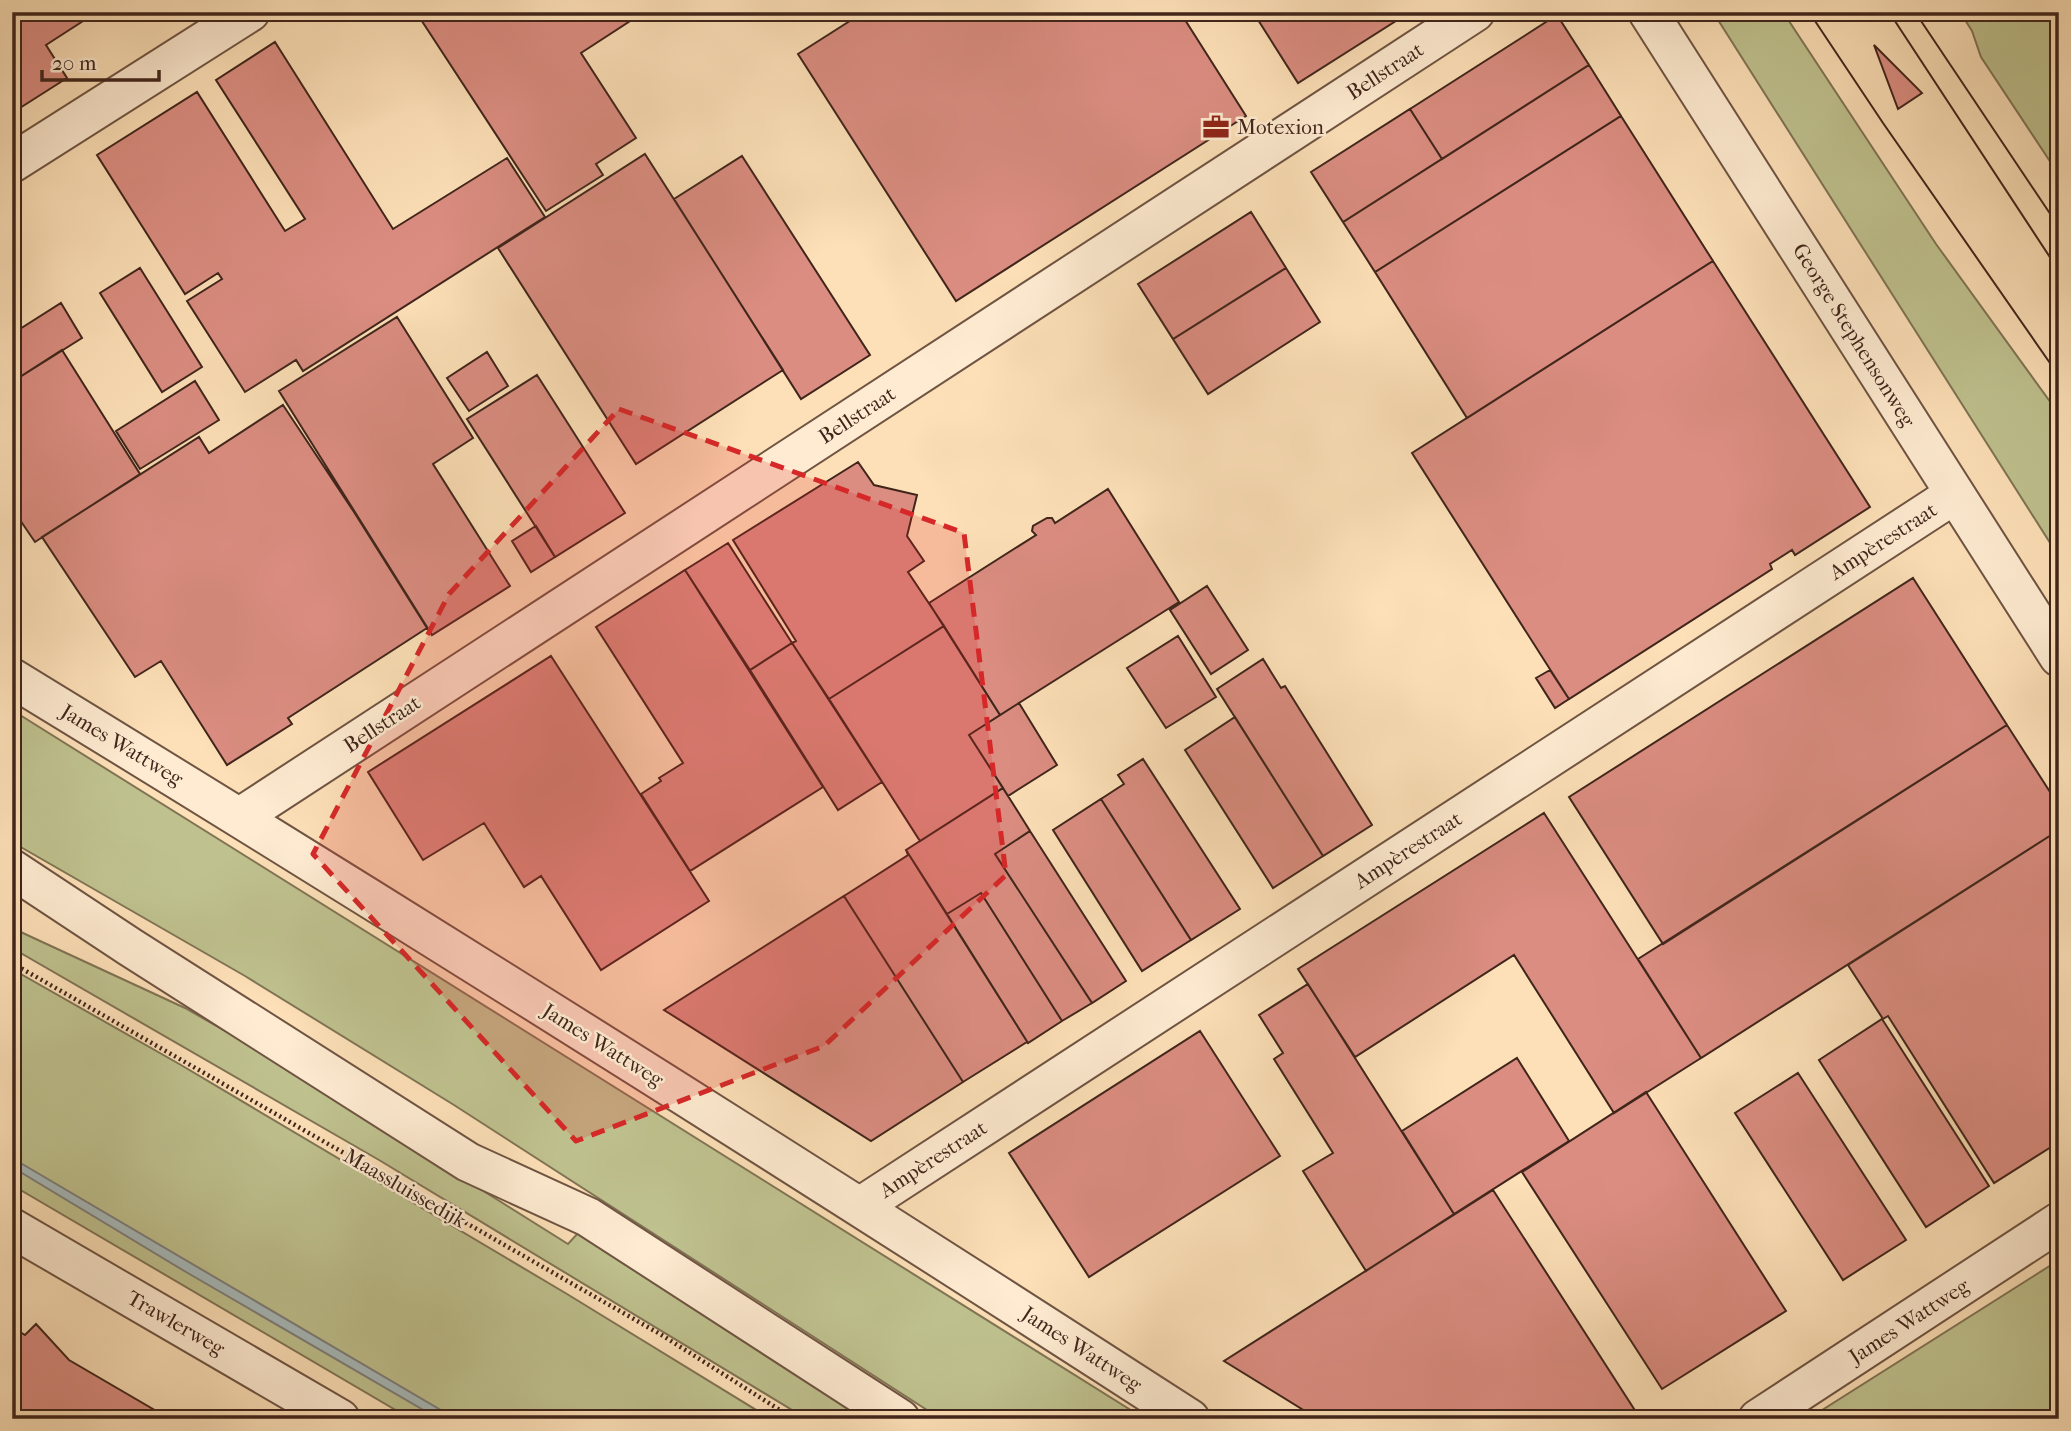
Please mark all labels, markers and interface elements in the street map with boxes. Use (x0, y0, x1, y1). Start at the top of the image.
street label: Bellstraat (1342, 37, 1428, 105)
scale bar (42, 38, 159, 82)
text: 20 m (52, 51, 97, 75)
office icon: Motexion (1201, 112, 1231, 142)
place label: Motexion (1237, 115, 1324, 139)
street label: George Stephensonweg (1788, 239, 1921, 432)
street label: Bellstraat (814, 381, 900, 449)
street label: Ampèrestraat (1824, 497, 1942, 585)
street label: Bellstraat (339, 690, 425, 758)
street label: James Wattweg (55, 698, 188, 791)
street label: Ampèrestraat (1349, 806, 1467, 894)
street label: James Wattweg (536, 997, 668, 1092)
street label: Ampèrestraat (874, 1115, 992, 1203)
street label: Maassluissedijk (340, 1143, 471, 1233)
street label: James Wattweg (1843, 1273, 1974, 1370)
street label: Trawlerweg (123, 1286, 230, 1361)
street label: James Wattweg (1016, 1300, 1147, 1397)

